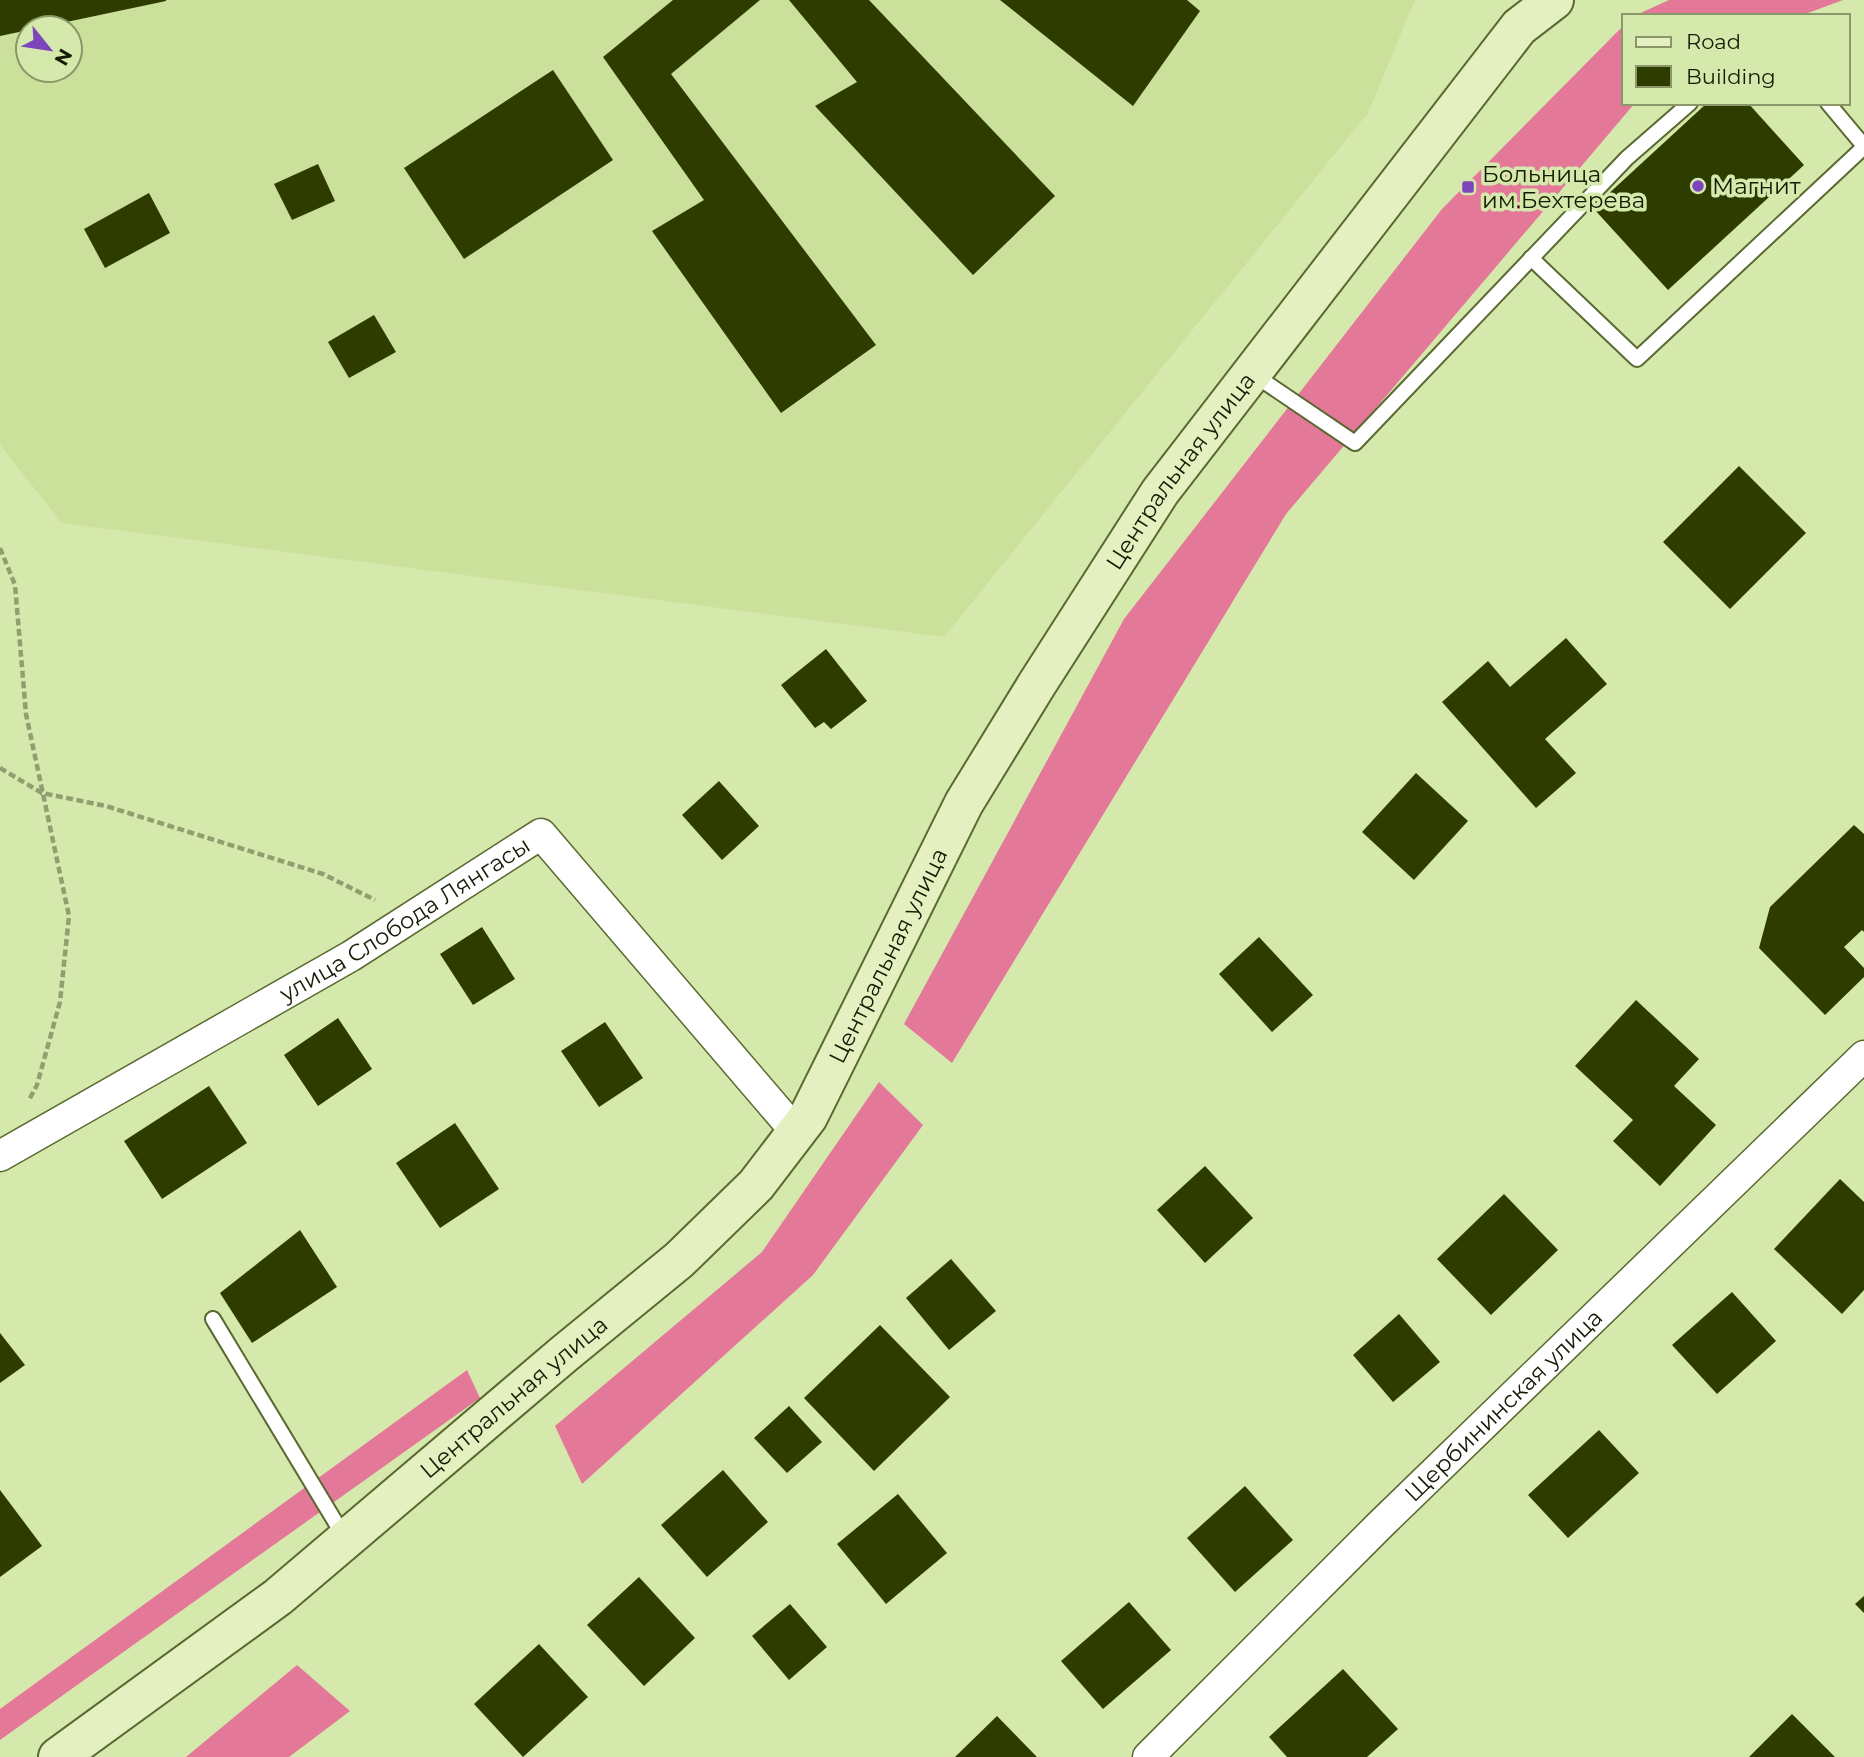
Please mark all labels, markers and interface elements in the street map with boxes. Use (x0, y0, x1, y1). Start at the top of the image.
north arrow (14, 14, 84, 84)
legend (1622, 14, 1850, 105)
text: Road (1686, 29, 1741, 54)
text: N (49, 45, 77, 70)
text: Building (1686, 64, 1776, 89)
place label: Больница им.Бехтерева (1482, 160, 1645, 214)
place label: Магнит (1712, 172, 1801, 200)
marker: Магнит (1690, 178, 1706, 194)
marker: Больница им.Бехтерева (1460, 179, 1476, 195)
street label: Центральная улица (1100, 367, 1261, 575)
street label: улица Слобода Лянгасы (274, 831, 535, 1008)
street label: Центральная улица (823, 844, 953, 1068)
street label: Щербининская улица (1399, 1303, 1608, 1507)
street label: Центральная улица (414, 1310, 613, 1484)

